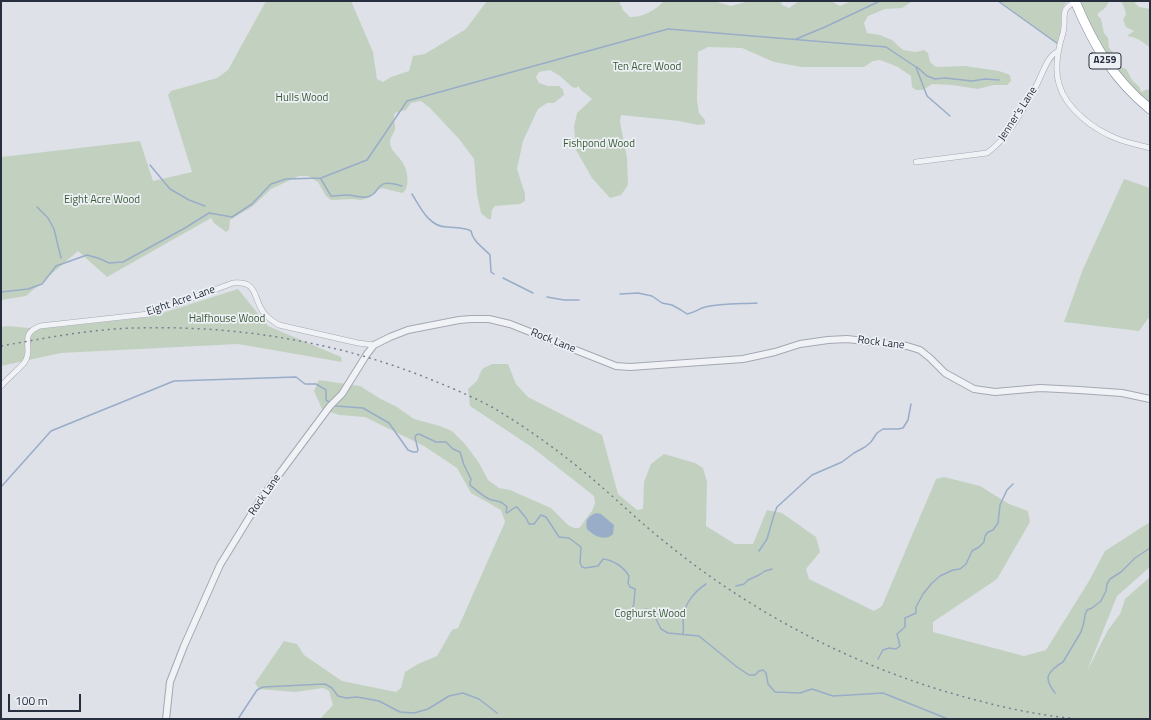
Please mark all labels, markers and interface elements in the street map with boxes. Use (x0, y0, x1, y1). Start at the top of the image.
road number: A259 (1089, 53, 1121, 69)
park label: Ten Acre Wood (613, 60, 681, 74)
street label: Jenner's Lane (996, 84, 1040, 144)
park label: Hulls Wood (276, 91, 328, 105)
park label: Fishpond Wood (563, 137, 635, 151)
park label: Eight Acre Wood (64, 193, 140, 207)
street label: Eight Acre Lane (145, 283, 217, 319)
park label: Halfhouse Wood (189, 312, 265, 326)
street label: Rock Lane (529, 326, 577, 356)
street label: Rock Lane (857, 334, 905, 352)
street label: Rock Lane (246, 472, 284, 518)
park label: Coghurst Wood (614, 607, 686, 621)
scale bar (10, 686, 83, 712)
text: 100 m (15, 691, 48, 710)

